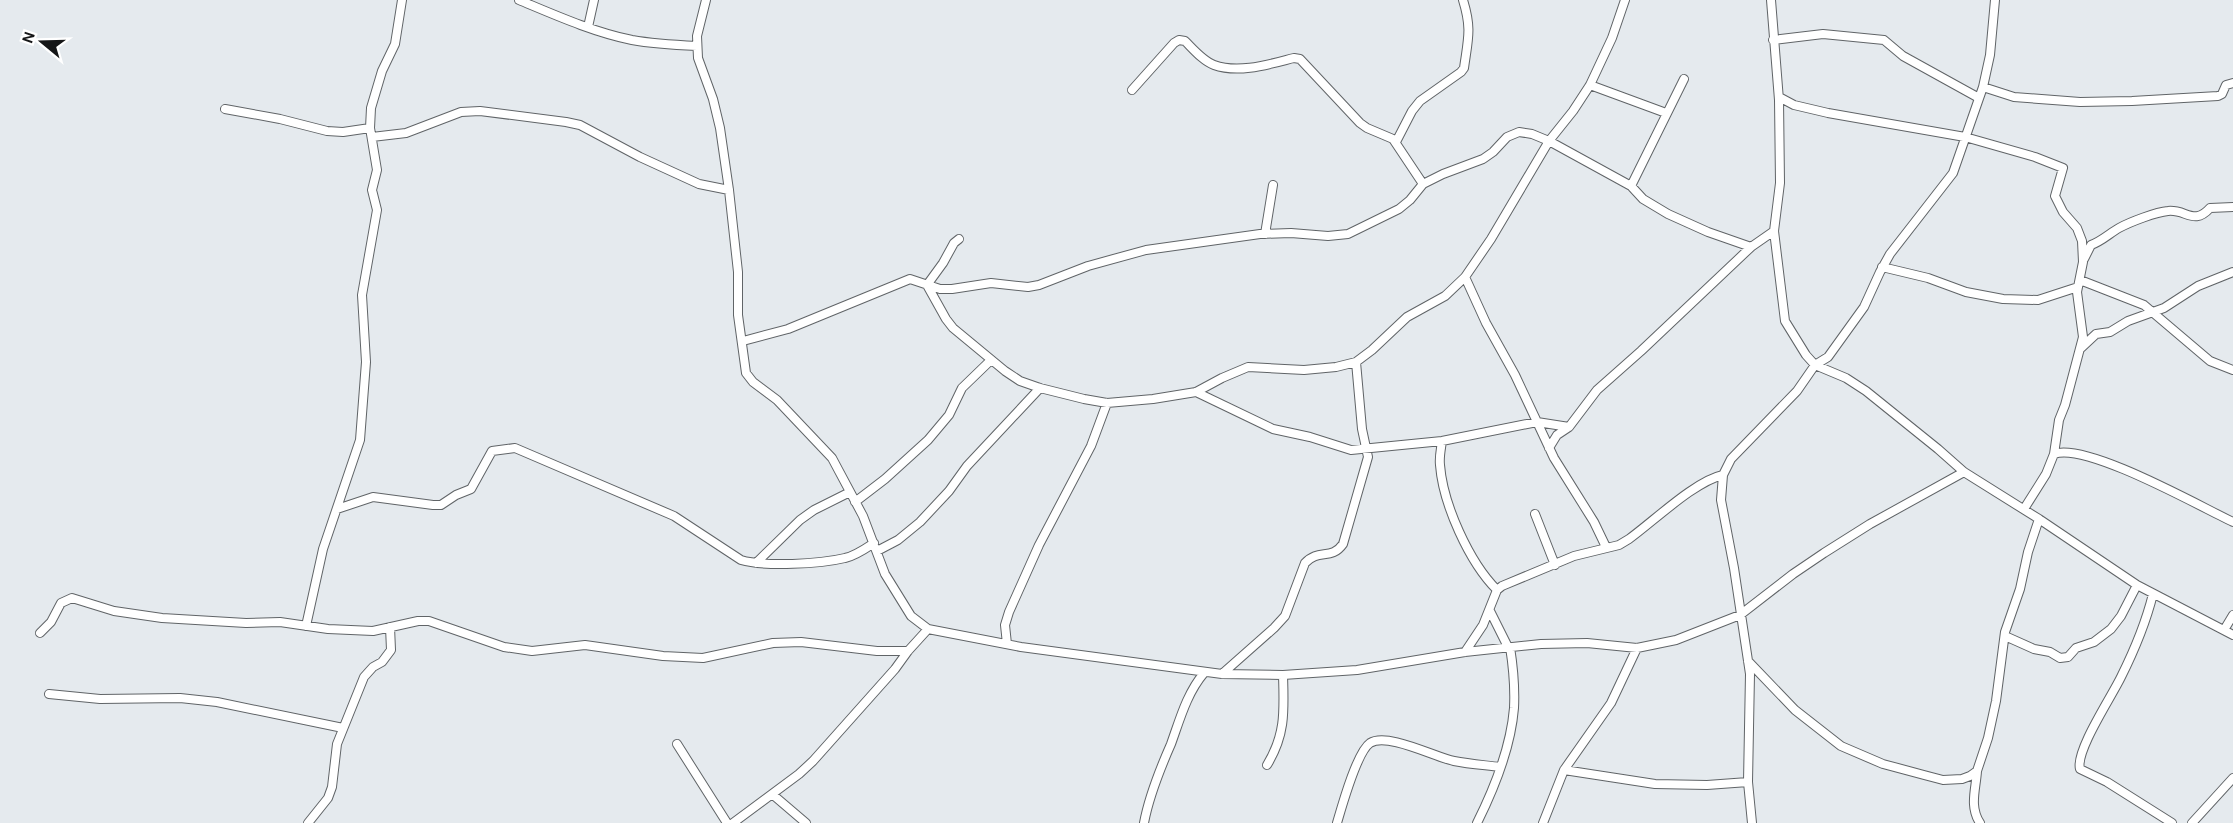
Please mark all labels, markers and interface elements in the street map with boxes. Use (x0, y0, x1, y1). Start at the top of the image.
north arrow (12, 12, 72, 72)
text: N (17, 29, 39, 46)

